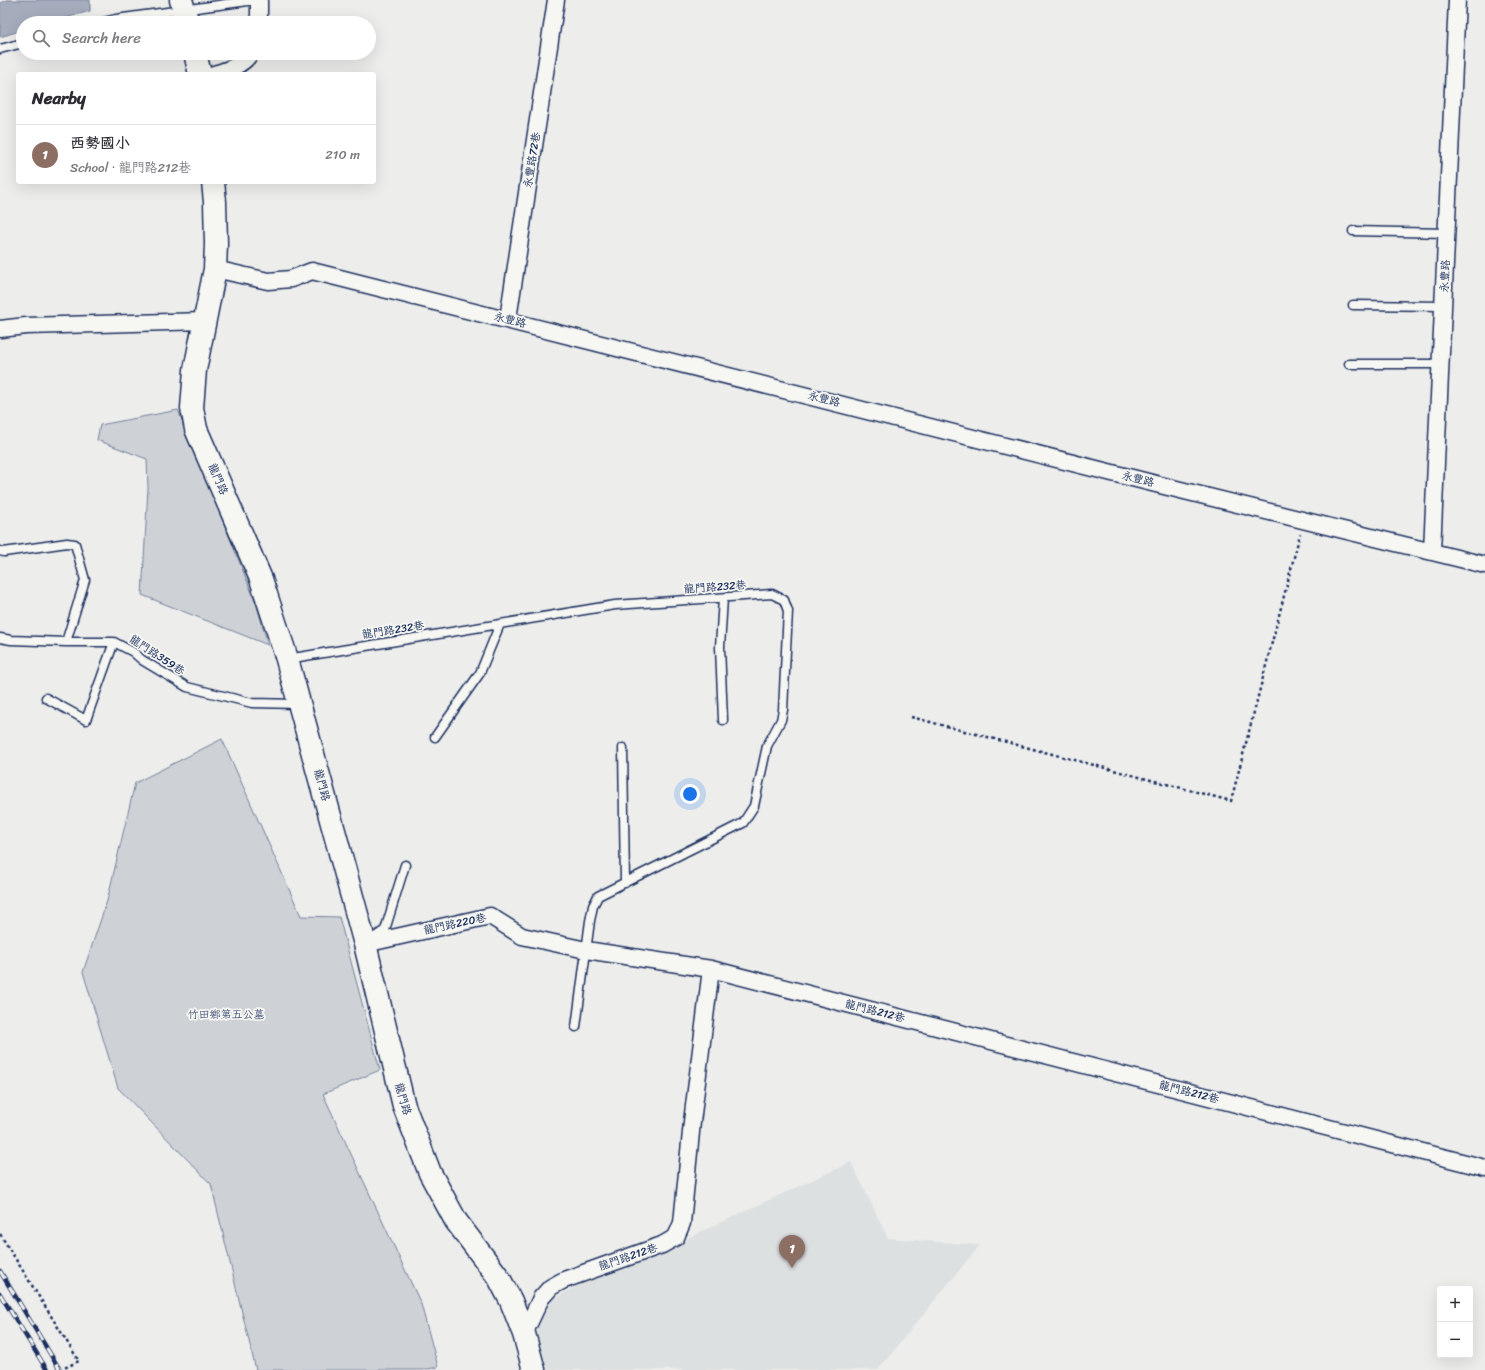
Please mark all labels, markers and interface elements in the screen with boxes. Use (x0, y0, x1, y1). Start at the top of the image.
search box (16, 16, 376, 60)
text: Search here (62, 25, 141, 51)
icon: search (30, 27, 52, 49)
text: Nearby (32, 83, 86, 113)
text: 西勢國小 (70, 130, 130, 156)
street label: 永豐路72巷 (518, 131, 546, 189)
text: 1 (42, 143, 48, 166)
text: 210 m (325, 143, 360, 166)
text: School · 龍門路212巷 (70, 156, 191, 179)
street label: 永豐路 (1435, 259, 1455, 293)
street label: 永豐路 (492, 307, 528, 333)
street label: 永豐路 (806, 386, 842, 412)
street label: 龍門路 (203, 460, 233, 498)
street label: 永豐路 (1120, 466, 1156, 492)
street label: 龍門路232巷 (683, 575, 747, 599)
street label: 龍門路232巷 (361, 616, 425, 644)
street label: 龍門路359巷 (125, 630, 189, 680)
street label: 龍門路 (309, 767, 335, 803)
your location (680, 784, 700, 804)
street label: 龍門路220巷 (422, 908, 488, 940)
street label: 龍門路212巷 (843, 994, 907, 1028)
park label: 竹田鄉第五公墓 (188, 1005, 265, 1024)
street label: 龍門路212巷 (1157, 1075, 1221, 1109)
street label: 龍門路 (389, 1081, 417, 1117)
pin: 1 (779, 1235, 805, 1268)
street label: 龍門路212巷 (596, 1238, 660, 1276)
map controls (1437, 1286, 1473, 1358)
button: + (1437, 1286, 1473, 1322)
button: − (1437, 1322, 1473, 1358)

